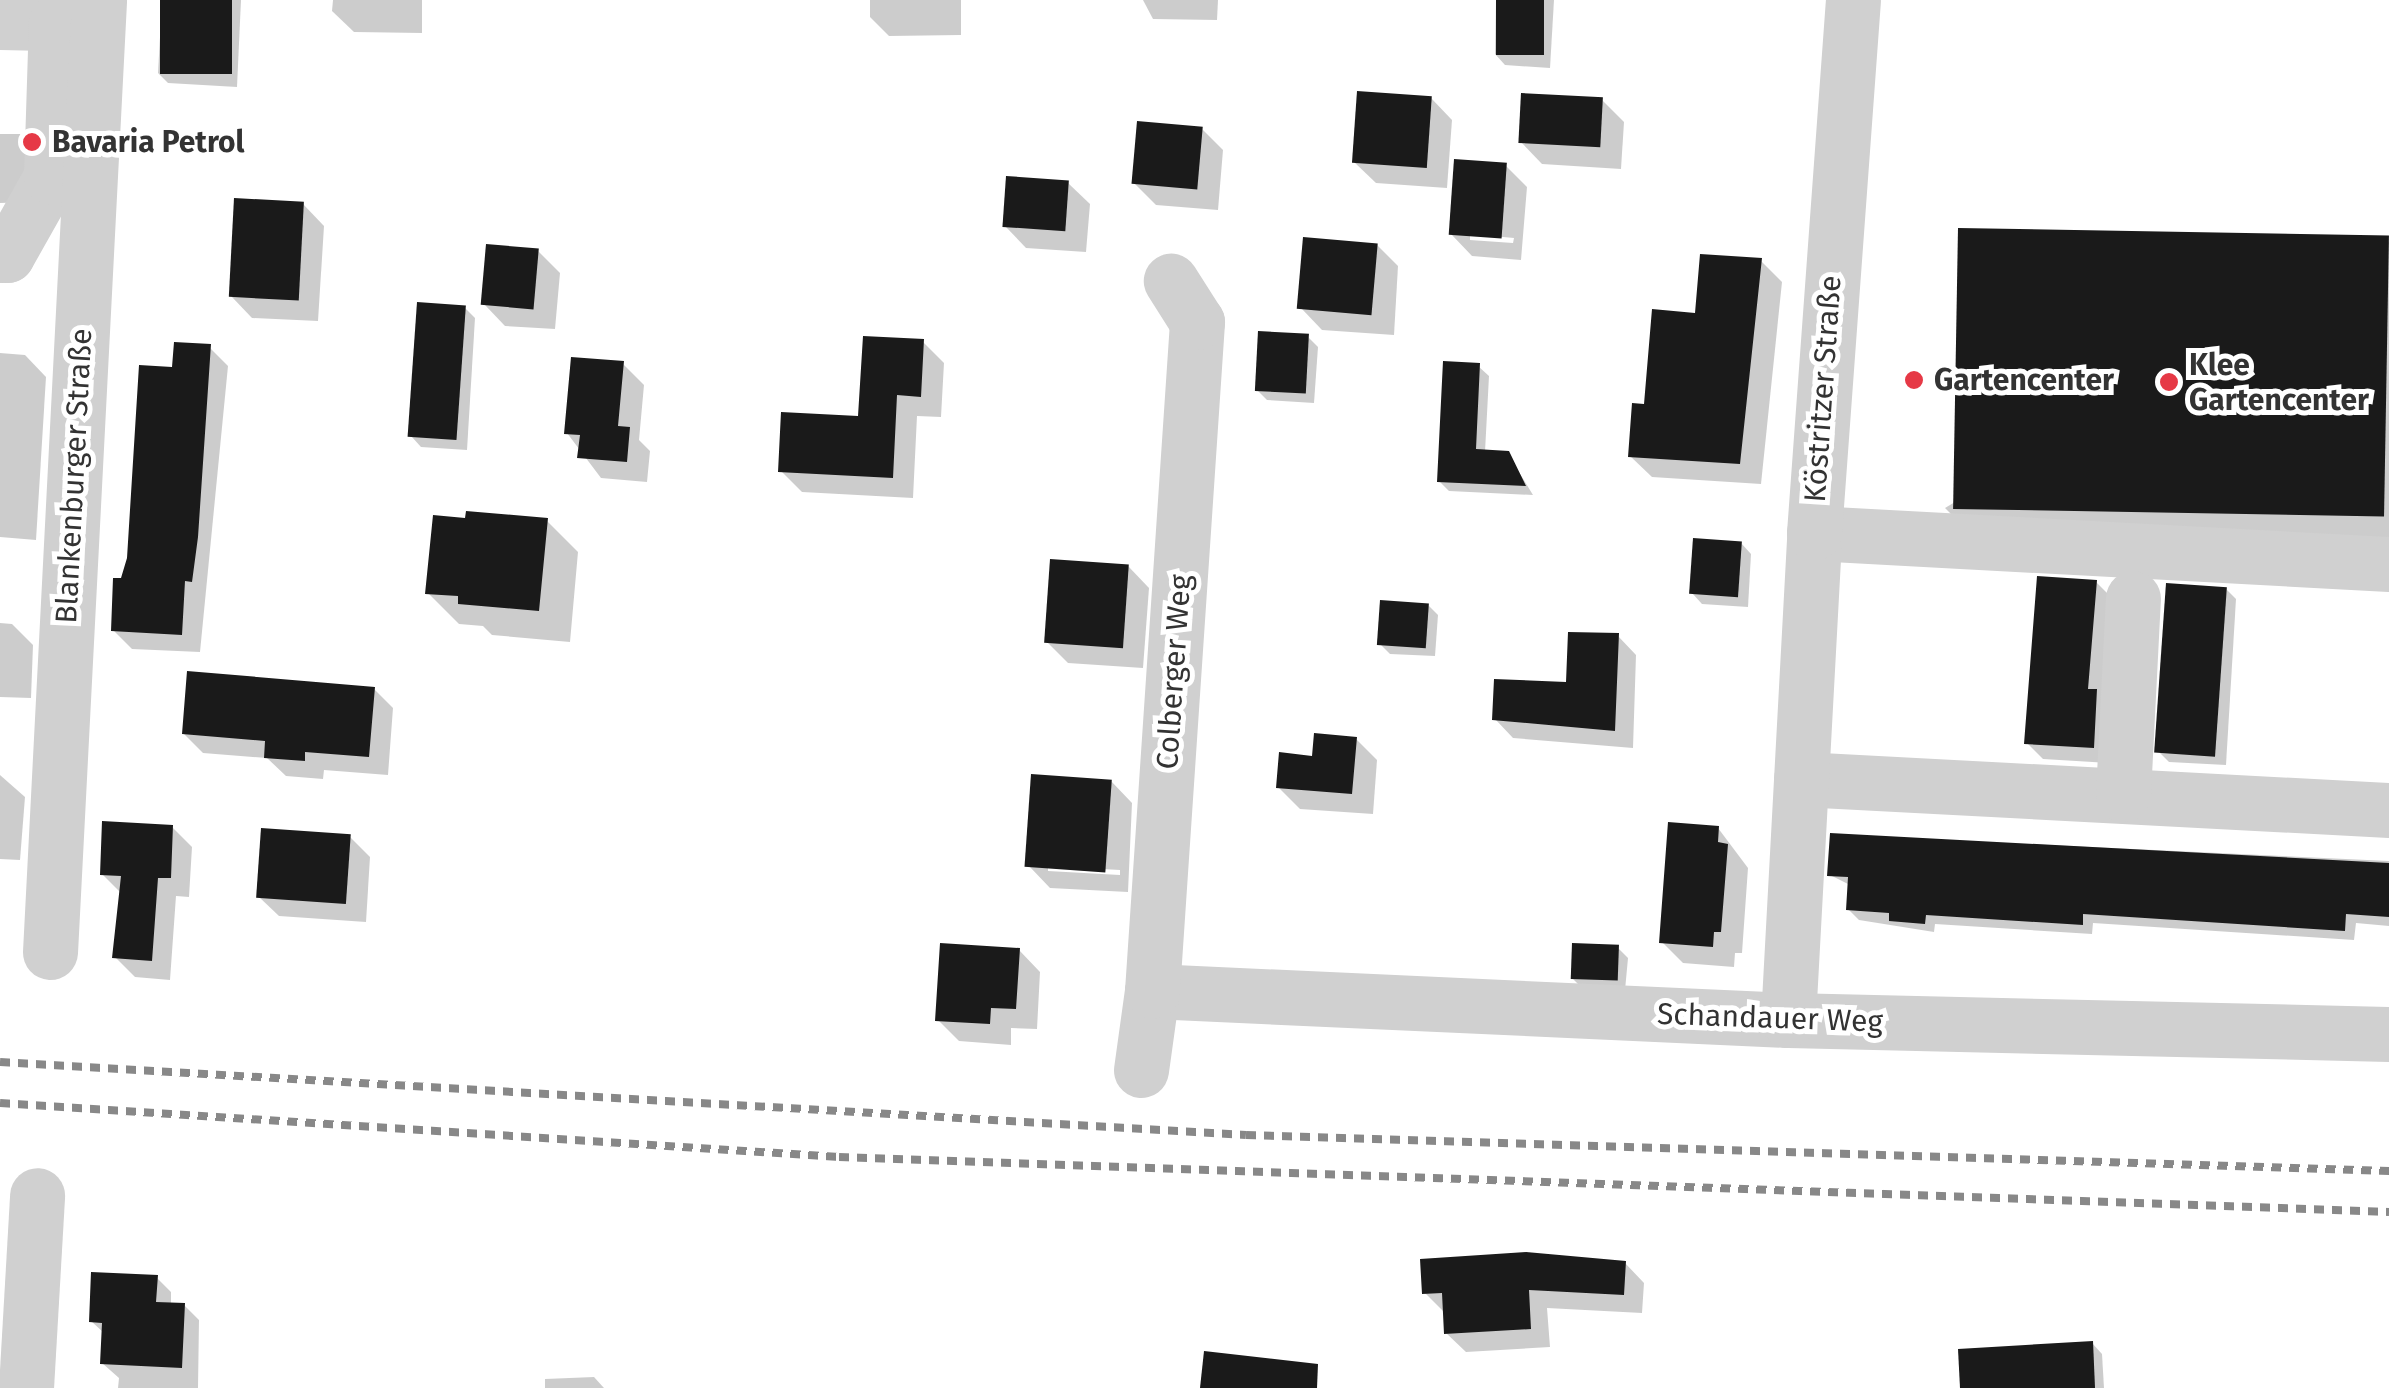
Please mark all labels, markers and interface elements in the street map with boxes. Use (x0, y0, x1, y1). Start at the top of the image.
place label: Bavaria Petrol (52, 124, 245, 160)
marker: Bavaria Petrol (21, 131, 43, 153)
street label: Köstritzer Straße (1797, 274, 1849, 504)
street label: Blankenburger Straße (48, 328, 100, 624)
place label: Klee Gartencenter (2189, 347, 2369, 418)
place label: Gartencenter (1934, 362, 2114, 398)
marker: Gartencenter (1903, 369, 1925, 391)
marker: Klee Gartencenter (2158, 371, 2180, 393)
street label: Colberger Weg (1149, 573, 1199, 771)
street label: Schandauer Weg (1656, 996, 1884, 1040)

